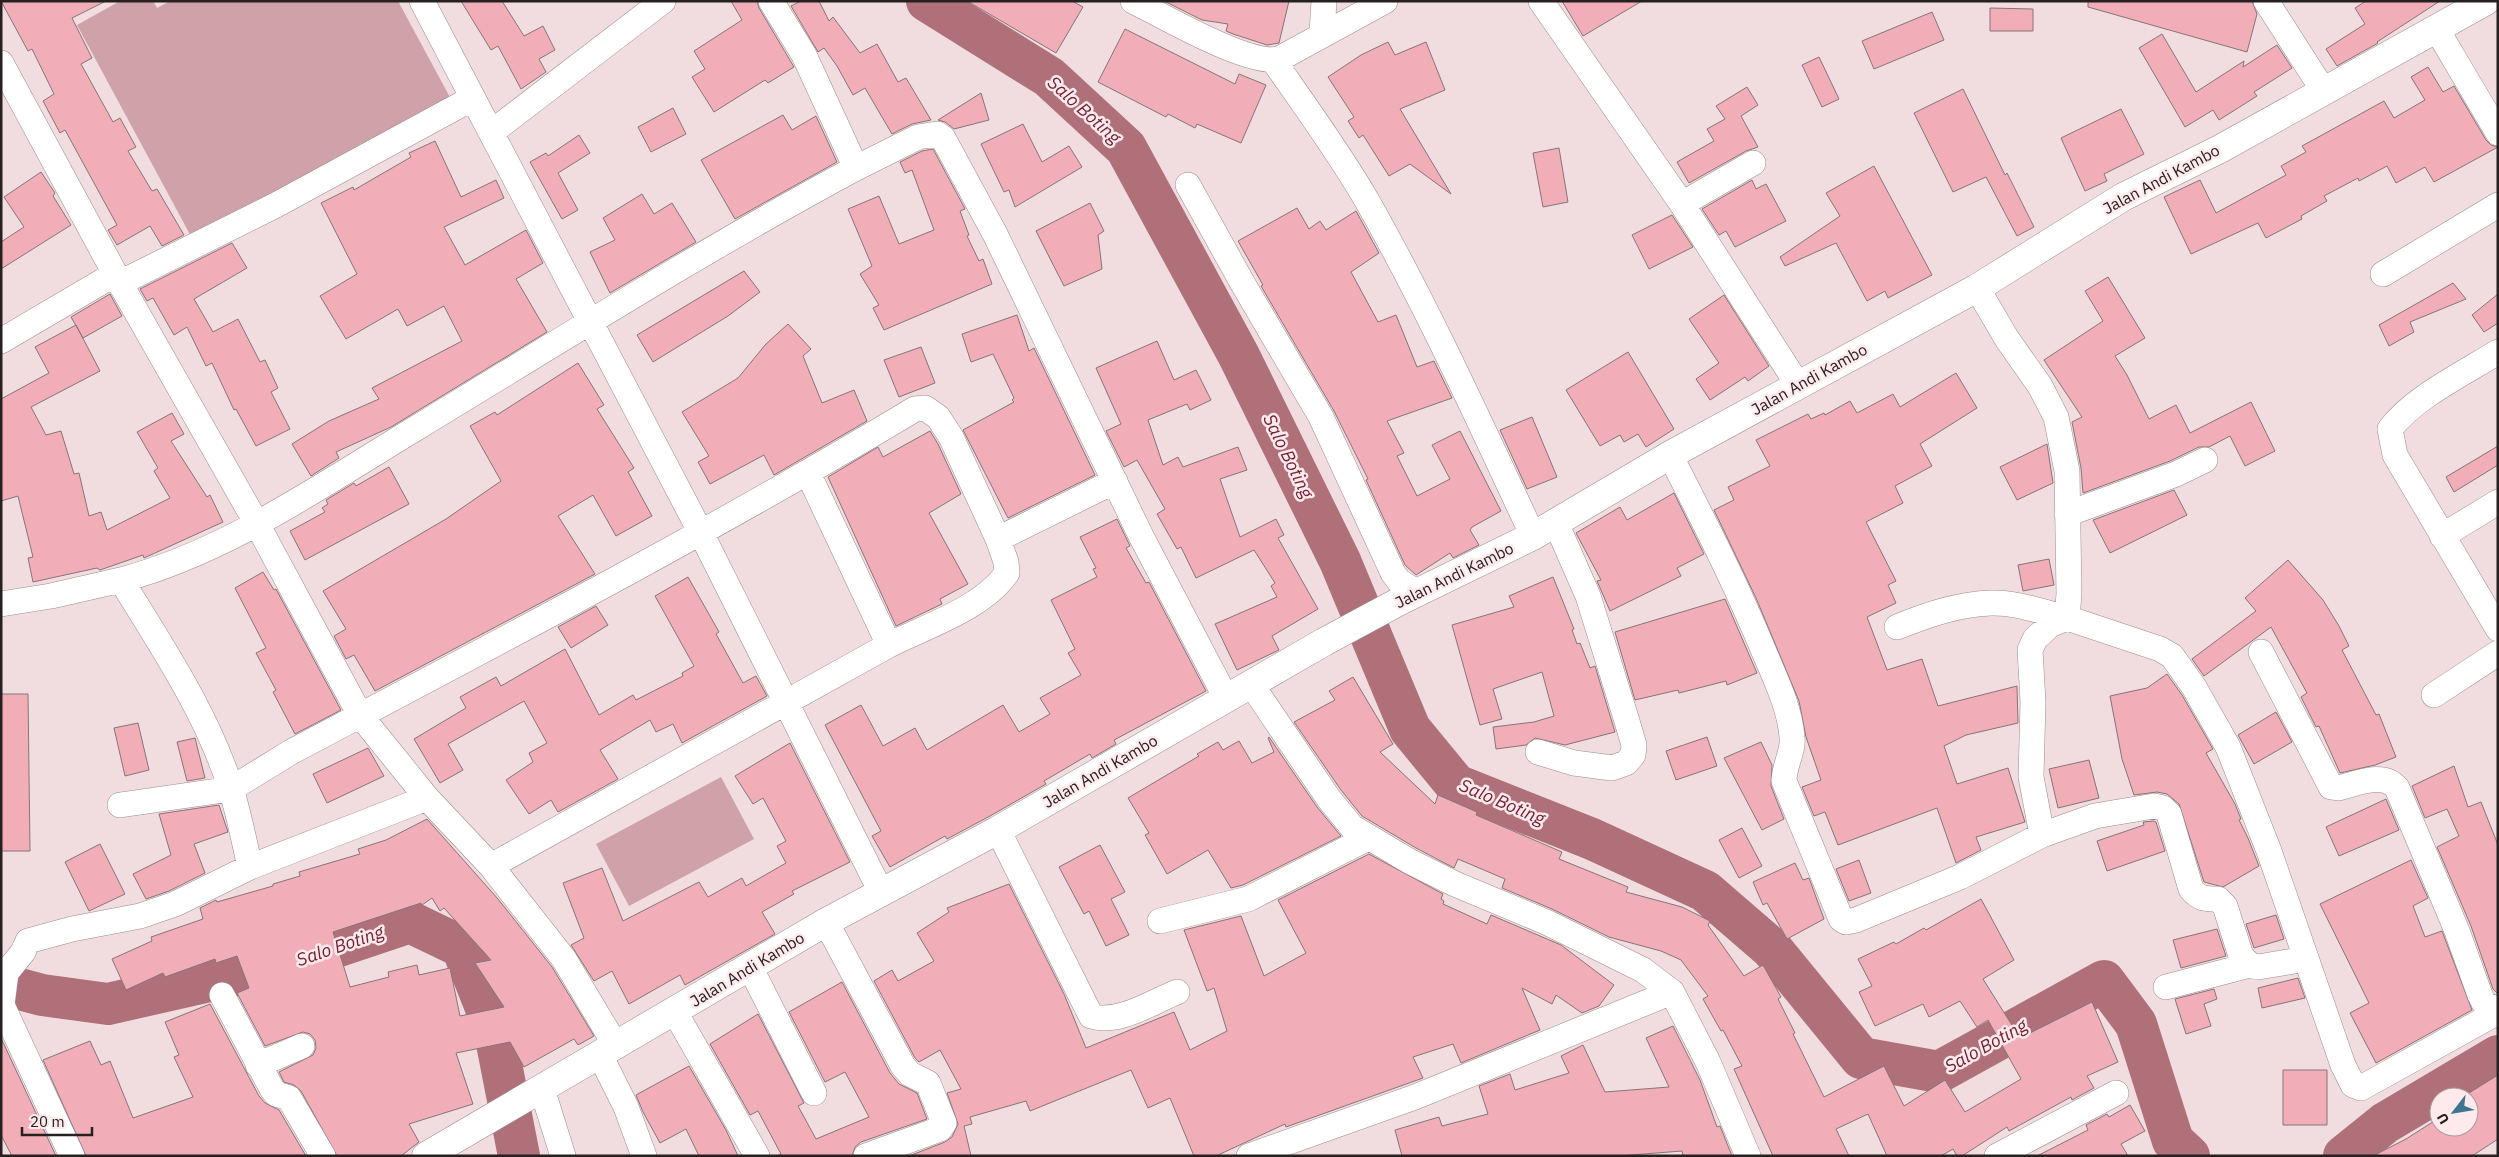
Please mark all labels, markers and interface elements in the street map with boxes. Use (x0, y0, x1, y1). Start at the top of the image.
water label: Salo Boting (1043, 71, 1126, 149)
street label: Jalan Andi Kambo (2099, 140, 2223, 218)
street label: Jalan Andi Kambo (1748, 339, 1871, 419)
water label: Salo Boting (1258, 410, 1319, 502)
street label: Jalan Andi Kambo (1391, 538, 1517, 612)
street label: Jalan Andi Kambo (1039, 730, 1161, 812)
water label: Salo Boting (1456, 773, 1549, 830)
water label: Salo Boting (293, 920, 387, 971)
street label: Jalan Andi Kambo (686, 927, 808, 1011)
water label: Salo Boting (1941, 1013, 2032, 1078)
north arrow (2429, 1087, 2479, 1137)
scale bar (22, 1104, 92, 1136)
text: U (2433, 1110, 2453, 1127)
text: 20 m (30, 1112, 65, 1131)

